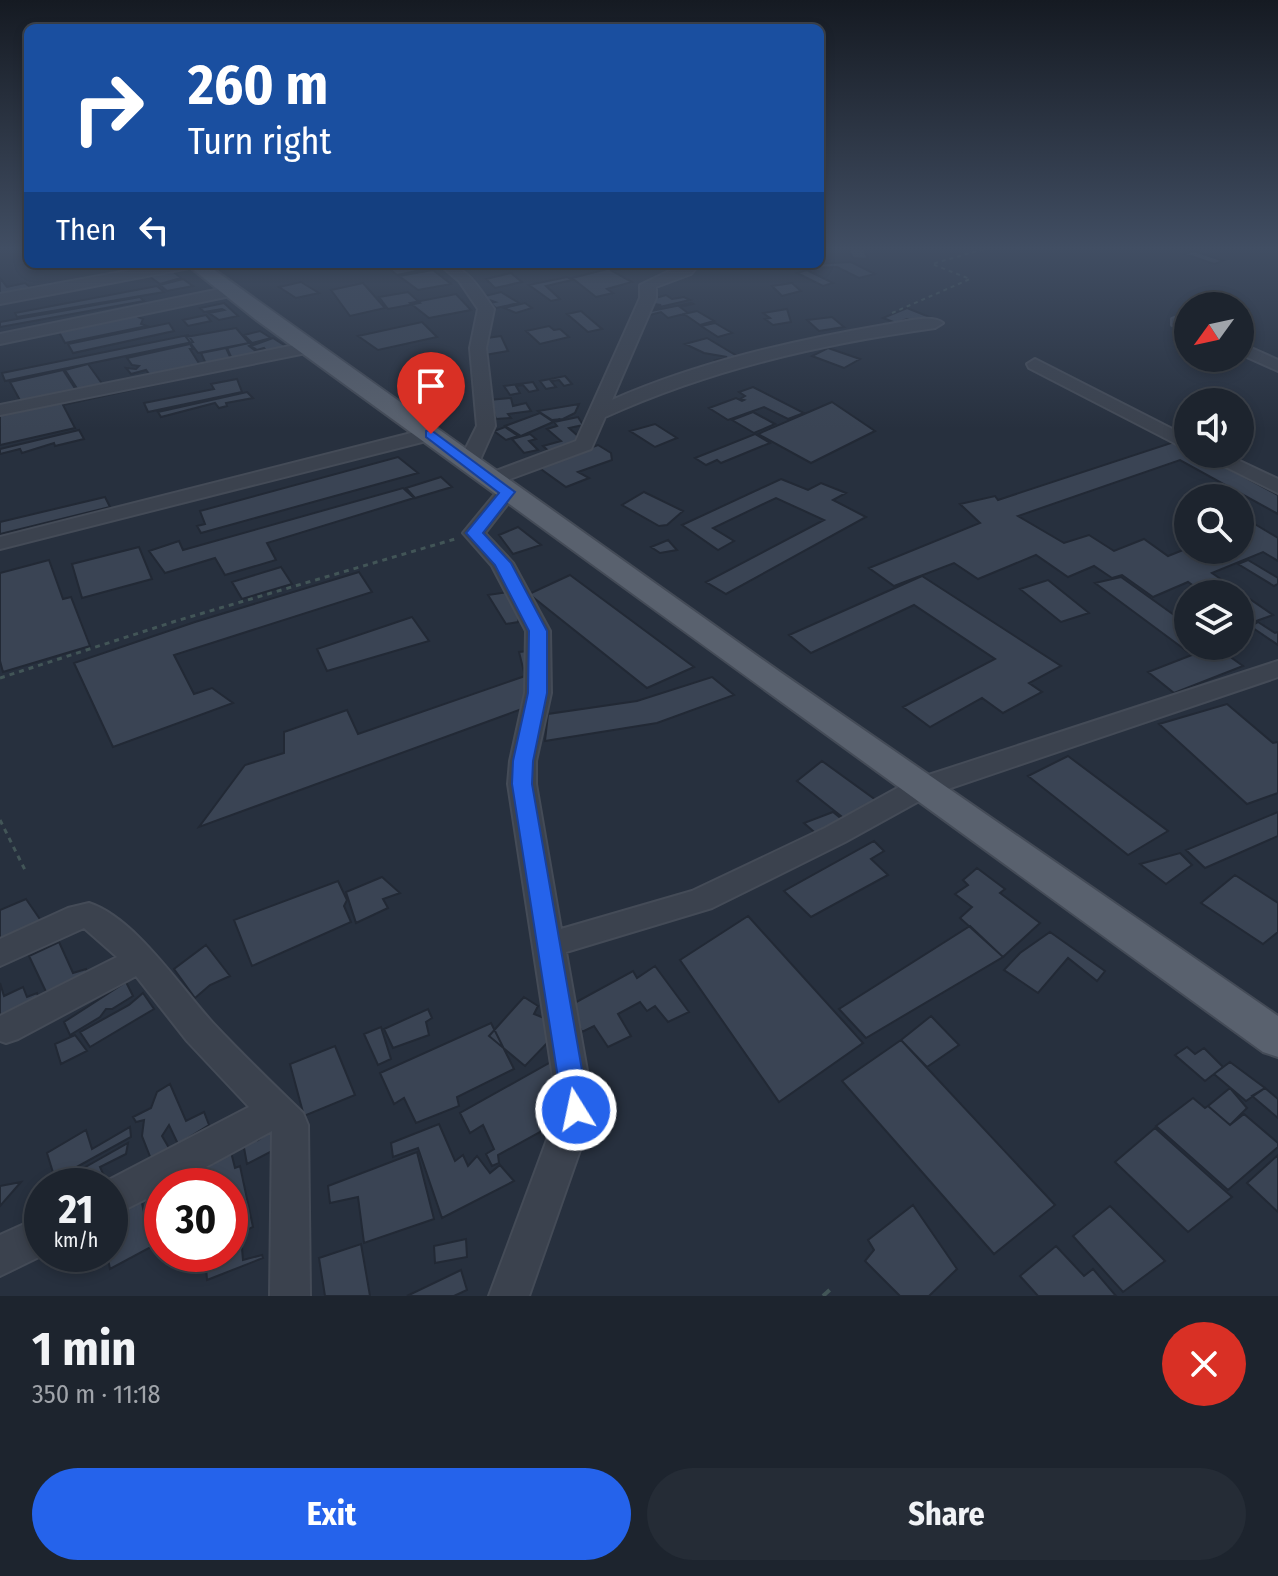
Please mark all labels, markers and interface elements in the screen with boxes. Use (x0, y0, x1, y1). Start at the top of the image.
text: 260 m (188, 52, 328, 119)
icon: right (56, 56, 160, 160)
text: Turn right (188, 120, 331, 164)
icon: left (132, 208, 176, 252)
text: Then (56, 212, 116, 248)
north arrow (1174, 292, 1254, 372)
map controls (1174, 292, 1254, 660)
pin (397, 352, 465, 434)
icon: arrive (409, 364, 453, 408)
button: sound (1174, 388, 1254, 468)
button: search (1174, 484, 1254, 564)
button: layers (1174, 580, 1254, 660)
position arrow (534, 1068, 618, 1152)
speed limit sign: 30 (144, 1168, 248, 1272)
text: 21 (59, 1186, 93, 1234)
text: km/h (54, 1228, 98, 1252)
text: 1 min (32, 1320, 137, 1378)
button: close (1162, 1322, 1246, 1406)
text: 350 m · 11:18 (32, 1379, 161, 1410)
button: Exit (32, 1468, 631, 1560)
button: Share (647, 1468, 1246, 1560)

